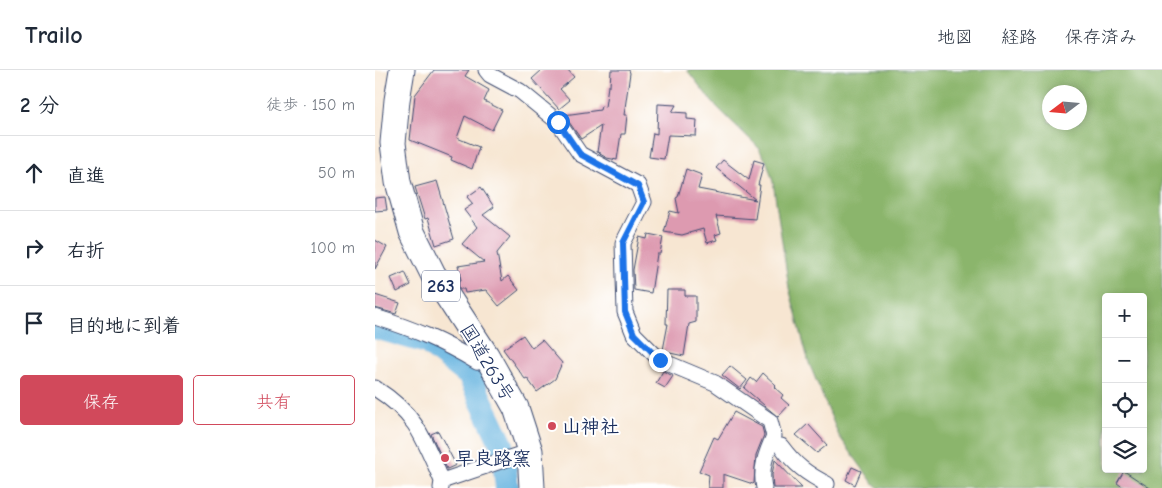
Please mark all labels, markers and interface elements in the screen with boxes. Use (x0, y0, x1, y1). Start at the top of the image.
text: Trailo (25, 21, 83, 49)
text: 地図 (937, 27, 973, 48)
text: 経路 (1001, 27, 1037, 48)
text: 保存済み (1065, 27, 1137, 48)
north arrow (1042, 85, 1087, 130)
text: 2 分 (20, 93, 59, 117)
text: 徒歩 · 150 m (266, 96, 355, 114)
route start (547, 111, 570, 134)
icon: ahead (20, 159, 48, 187)
text: 50 m (318, 164, 355, 182)
text: 直進 (67, 165, 105, 187)
icon: right (20, 234, 48, 262)
text: 100 m (311, 239, 355, 257)
text: 右折 (67, 240, 105, 262)
road number: 263 (422, 270, 460, 302)
map controls (1102, 293, 1147, 473)
button: + (1102, 293, 1147, 338)
icon: arrive (20, 309, 48, 337)
text: 目的地に到着 (67, 315, 181, 337)
street label: 国道263号 (455, 320, 519, 405)
button: − (1102, 338, 1147, 383)
route end (649, 349, 672, 372)
button: 保存 (20, 375, 183, 425)
button: 共有 (193, 375, 355, 425)
button: locate (1102, 383, 1147, 428)
place label: 山神社 (562, 416, 619, 438)
marker: 山神社 (546, 420, 558, 432)
button: layers (1102, 428, 1147, 473)
place label: 早良路窯 (455, 448, 531, 470)
marker: 早良路窯 (439, 452, 451, 464)

